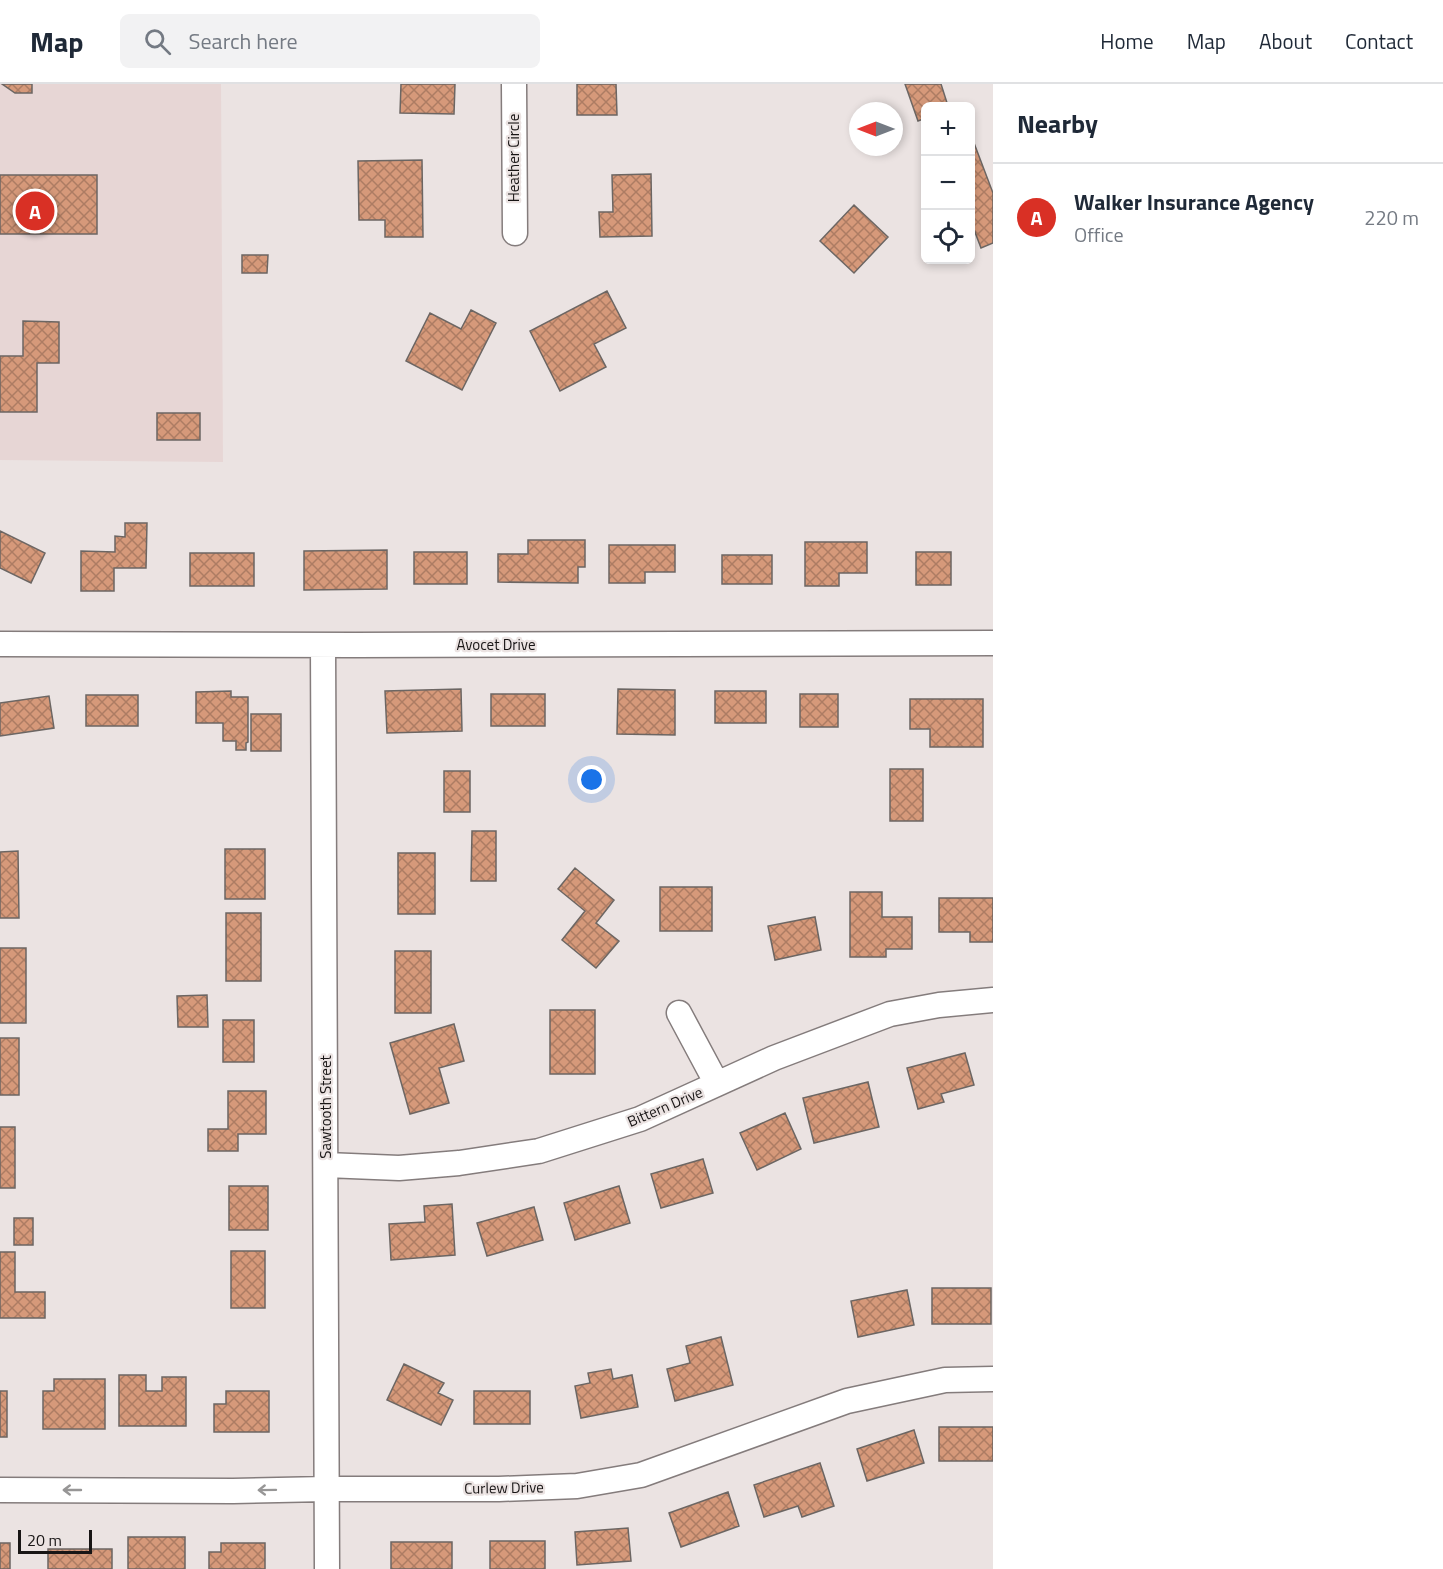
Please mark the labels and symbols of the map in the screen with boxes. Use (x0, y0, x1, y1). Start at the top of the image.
north arrow (849, 102, 903, 156)
street label: Heather Circle (502, 114, 525, 202)
pin: A (15, 188, 54, 234)
street label: Avocet Drive (456, 633, 536, 656)
your location (577, 765, 606, 794)
street label: Sawtooth Street (314, 1055, 337, 1159)
street label: Bittern Drive (623, 1080, 706, 1133)
street label: Curlew Drive (464, 1475, 544, 1500)
one-way arrow (63, 1484, 83, 1496)
one-way arrow (258, 1484, 278, 1496)
scale bar (18, 1527, 92, 1554)

